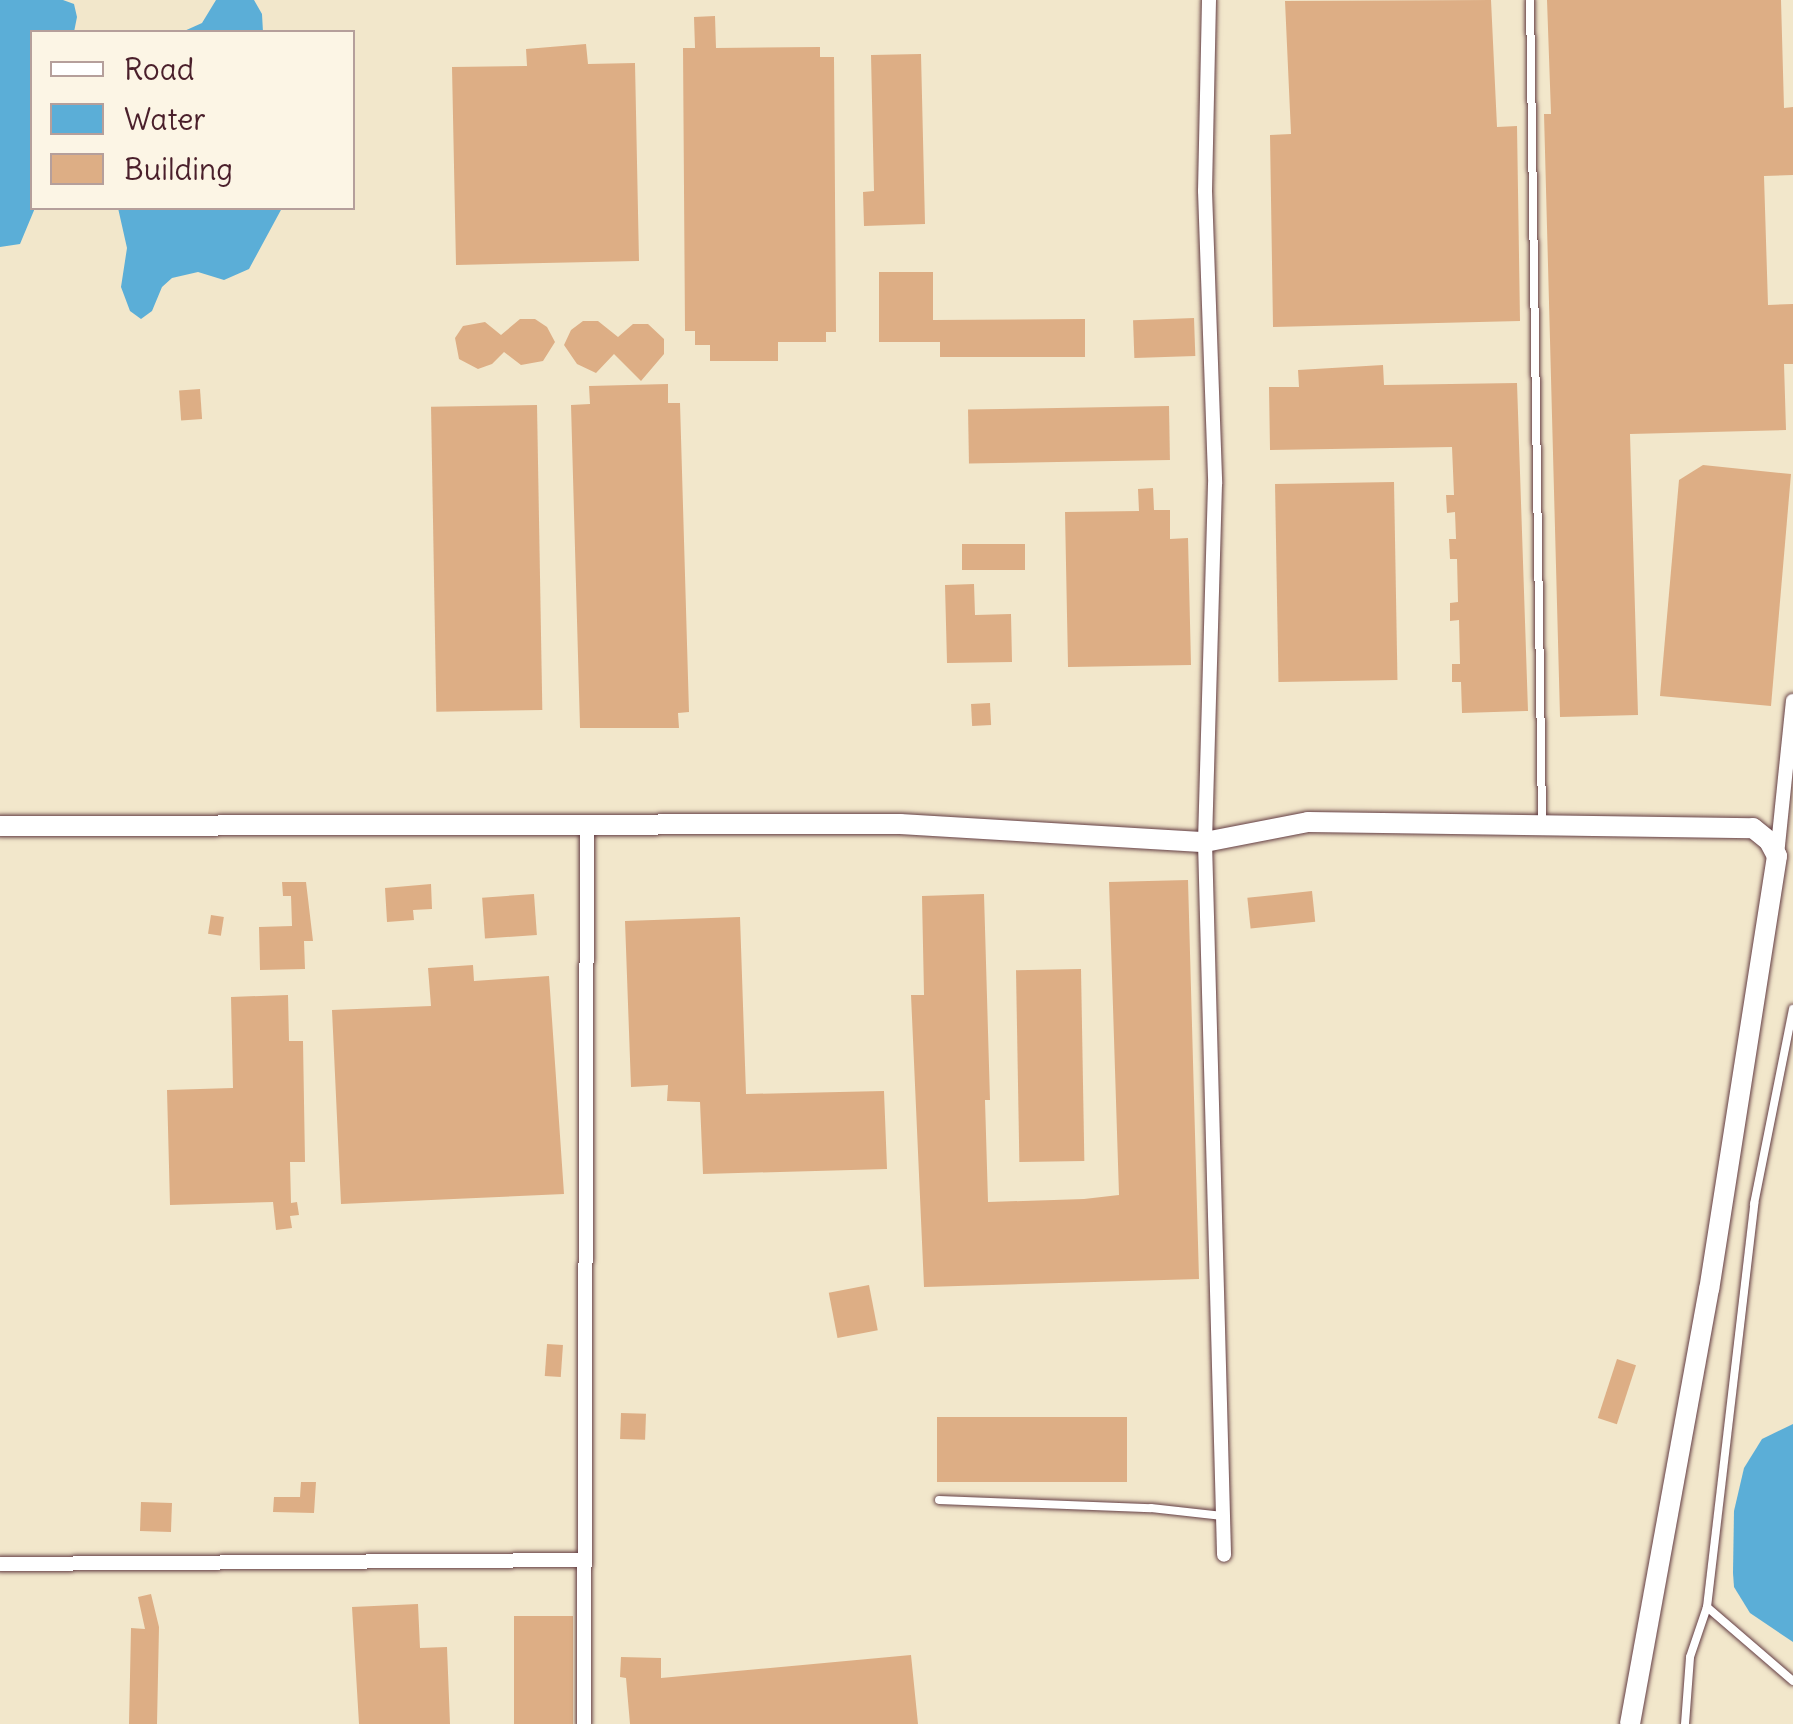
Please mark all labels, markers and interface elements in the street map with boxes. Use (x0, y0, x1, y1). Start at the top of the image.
legend (30, 30, 355, 210)
text: Road (124, 50, 194, 88)
text: Water (124, 100, 206, 138)
text: Building (124, 150, 233, 188)

